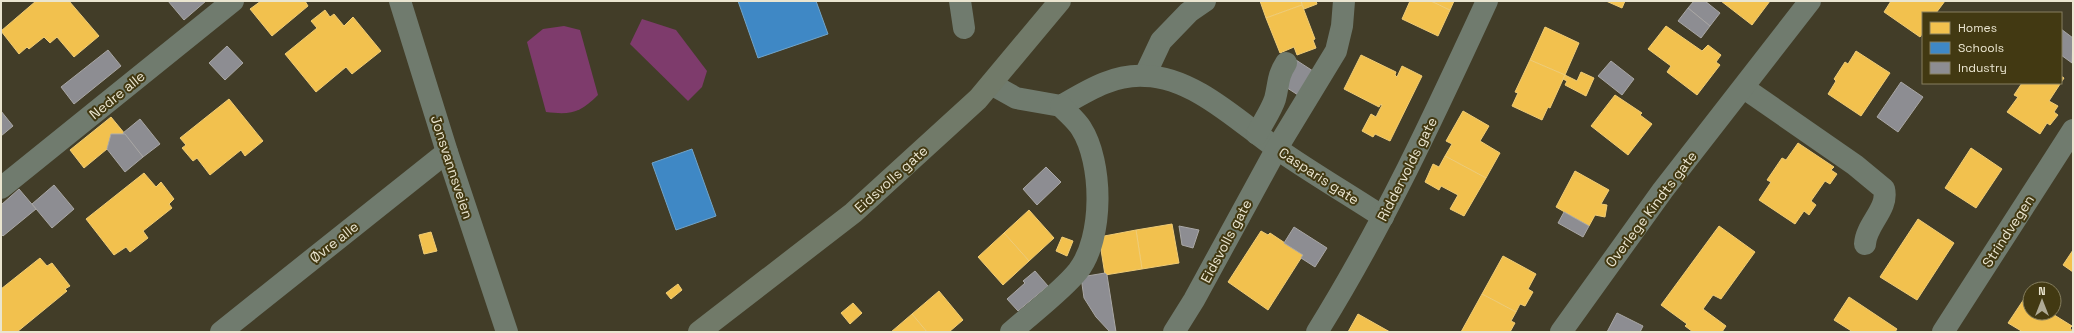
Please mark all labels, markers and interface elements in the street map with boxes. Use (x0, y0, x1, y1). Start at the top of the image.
legend (1922, 12, 2062, 84)
text: Homes (1958, 20, 1997, 36)
text: Schools (1958, 40, 2004, 56)
text: Industry (1958, 60, 2007, 76)
street label: Nedre alle (85, 67, 149, 123)
street label: Jonsvannsveien (427, 113, 477, 221)
street label: Riddervolds gate (1373, 114, 1441, 224)
street label: Eidsvolls gate (851, 141, 931, 217)
street label: Casparis gate (1275, 143, 1363, 209)
street label: Overlege Kindts gate (1601, 147, 1701, 271)
street label: Strindvegen (1978, 191, 2038, 271)
street label: Eidsvolls gate (1196, 196, 1256, 286)
street label: Øvre alle (306, 217, 362, 267)
north arrow (2022, 281, 2062, 321)
text: N (2038, 284, 2046, 298)

